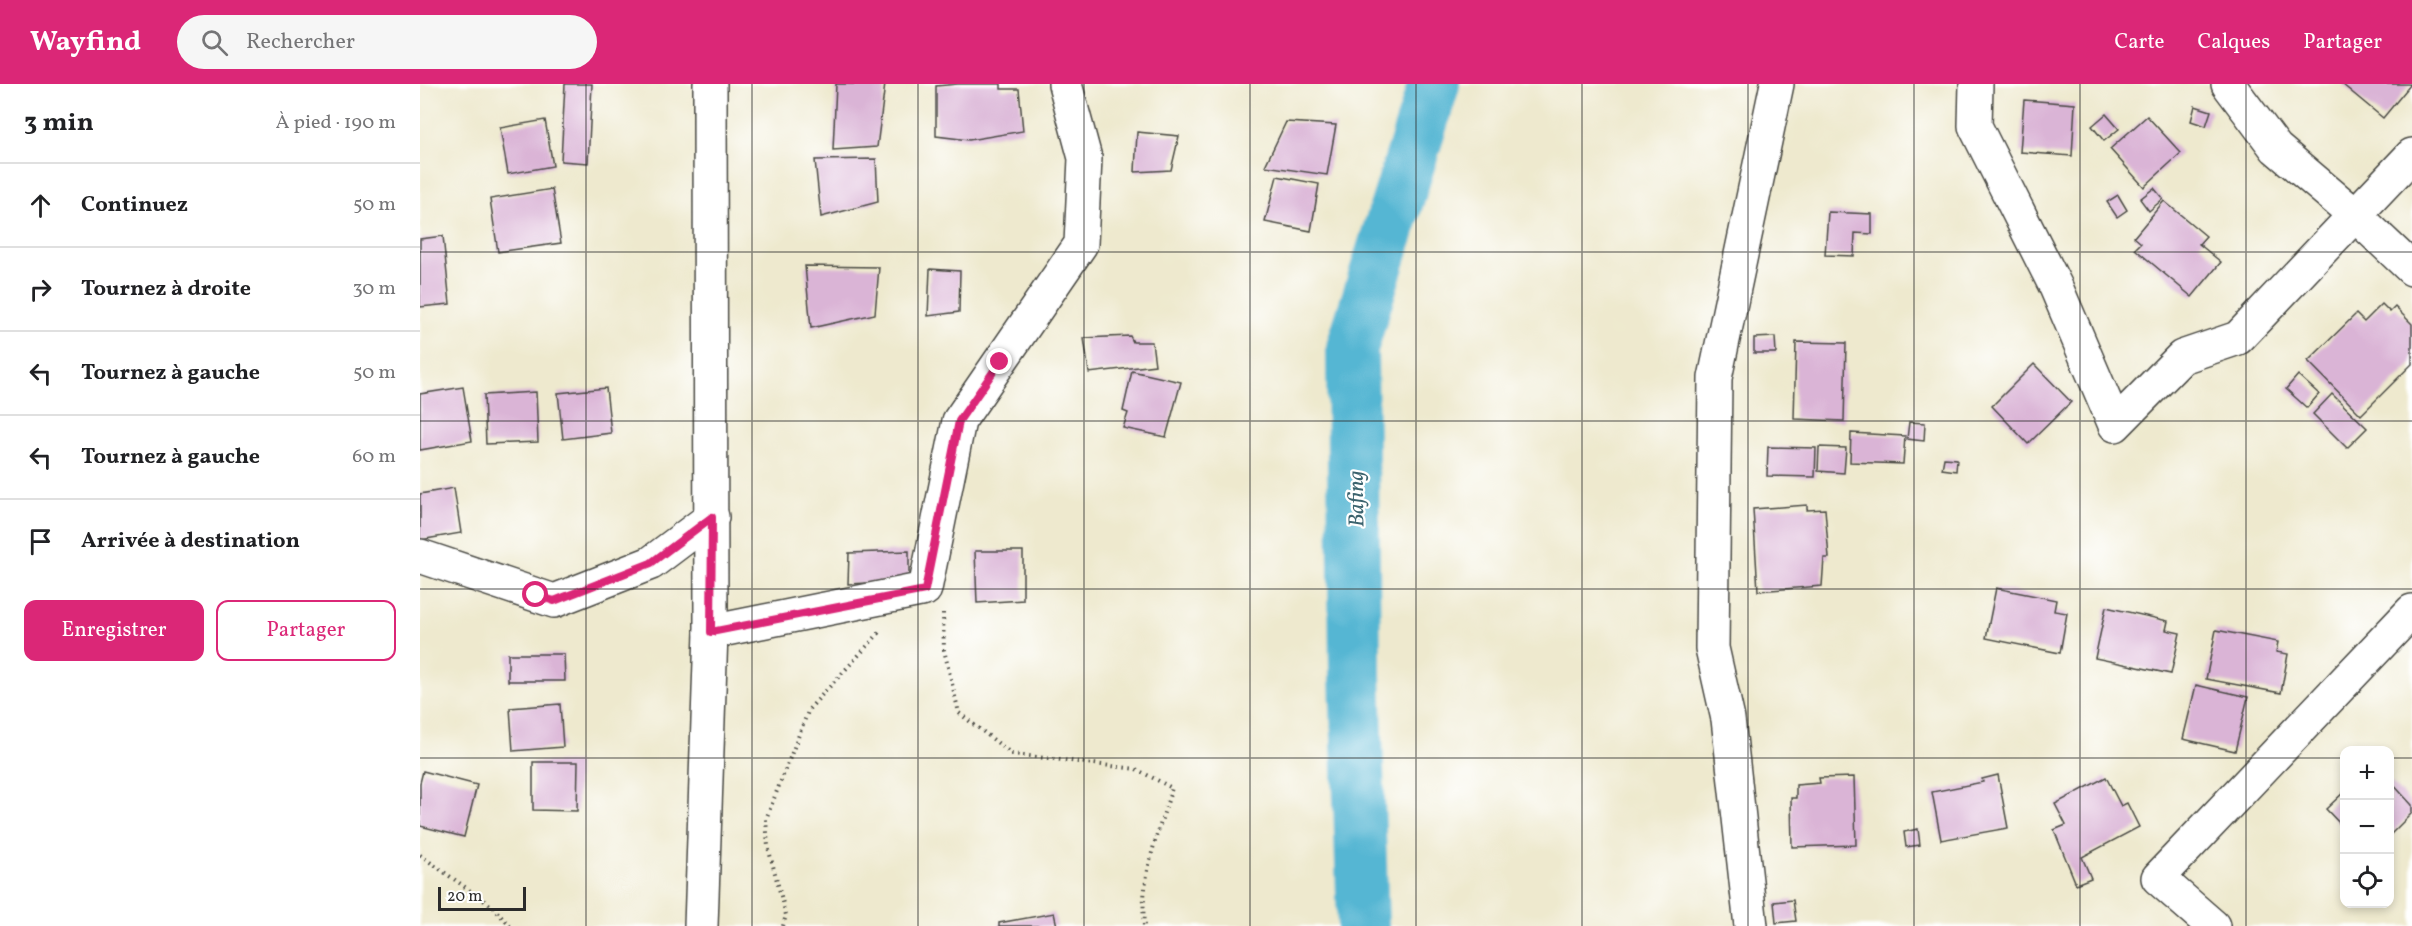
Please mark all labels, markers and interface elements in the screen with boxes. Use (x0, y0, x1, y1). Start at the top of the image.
search box (177, 15, 597, 69)
text: Wayfind (30, 23, 141, 62)
icon: search (198, 26, 231, 59)
text: Rechercher (246, 27, 355, 58)
text: Carte (2114, 28, 2165, 57)
text: Calques (2198, 28, 2270, 57)
text: Partager (2303, 28, 2382, 57)
text: 3 min (24, 105, 94, 141)
text: À pied · 190 m (276, 109, 396, 137)
icon: ahead (24, 189, 57, 222)
text: Continuez (81, 190, 188, 221)
text: 50 m (353, 191, 396, 219)
icon: right (24, 273, 57, 306)
text: Tournez à droite (81, 274, 251, 305)
text: 30 m (352, 275, 396, 303)
route end (986, 348, 1012, 374)
icon: left (24, 357, 57, 390)
text: Tournez à gauche (81, 358, 260, 389)
text: 50 m (353, 359, 396, 387)
icon: left (24, 441, 57, 474)
text: Tournez à gauche (81, 442, 260, 473)
text: 60 m (352, 443, 396, 471)
water label: Bafing (1342, 470, 1373, 527)
icon: arrive (24, 525, 57, 558)
text: Arrivée à destination (81, 526, 300, 557)
route start (522, 581, 548, 607)
button: Enregistrer (24, 600, 204, 661)
button: Partager (216, 600, 396, 661)
map controls (2340, 746, 2394, 908)
button: + (2340, 746, 2394, 800)
button: − (2340, 800, 2394, 854)
button: locate (2340, 854, 2394, 908)
scale bar (438, 884, 526, 912)
text: 20 m (447, 886, 482, 908)

